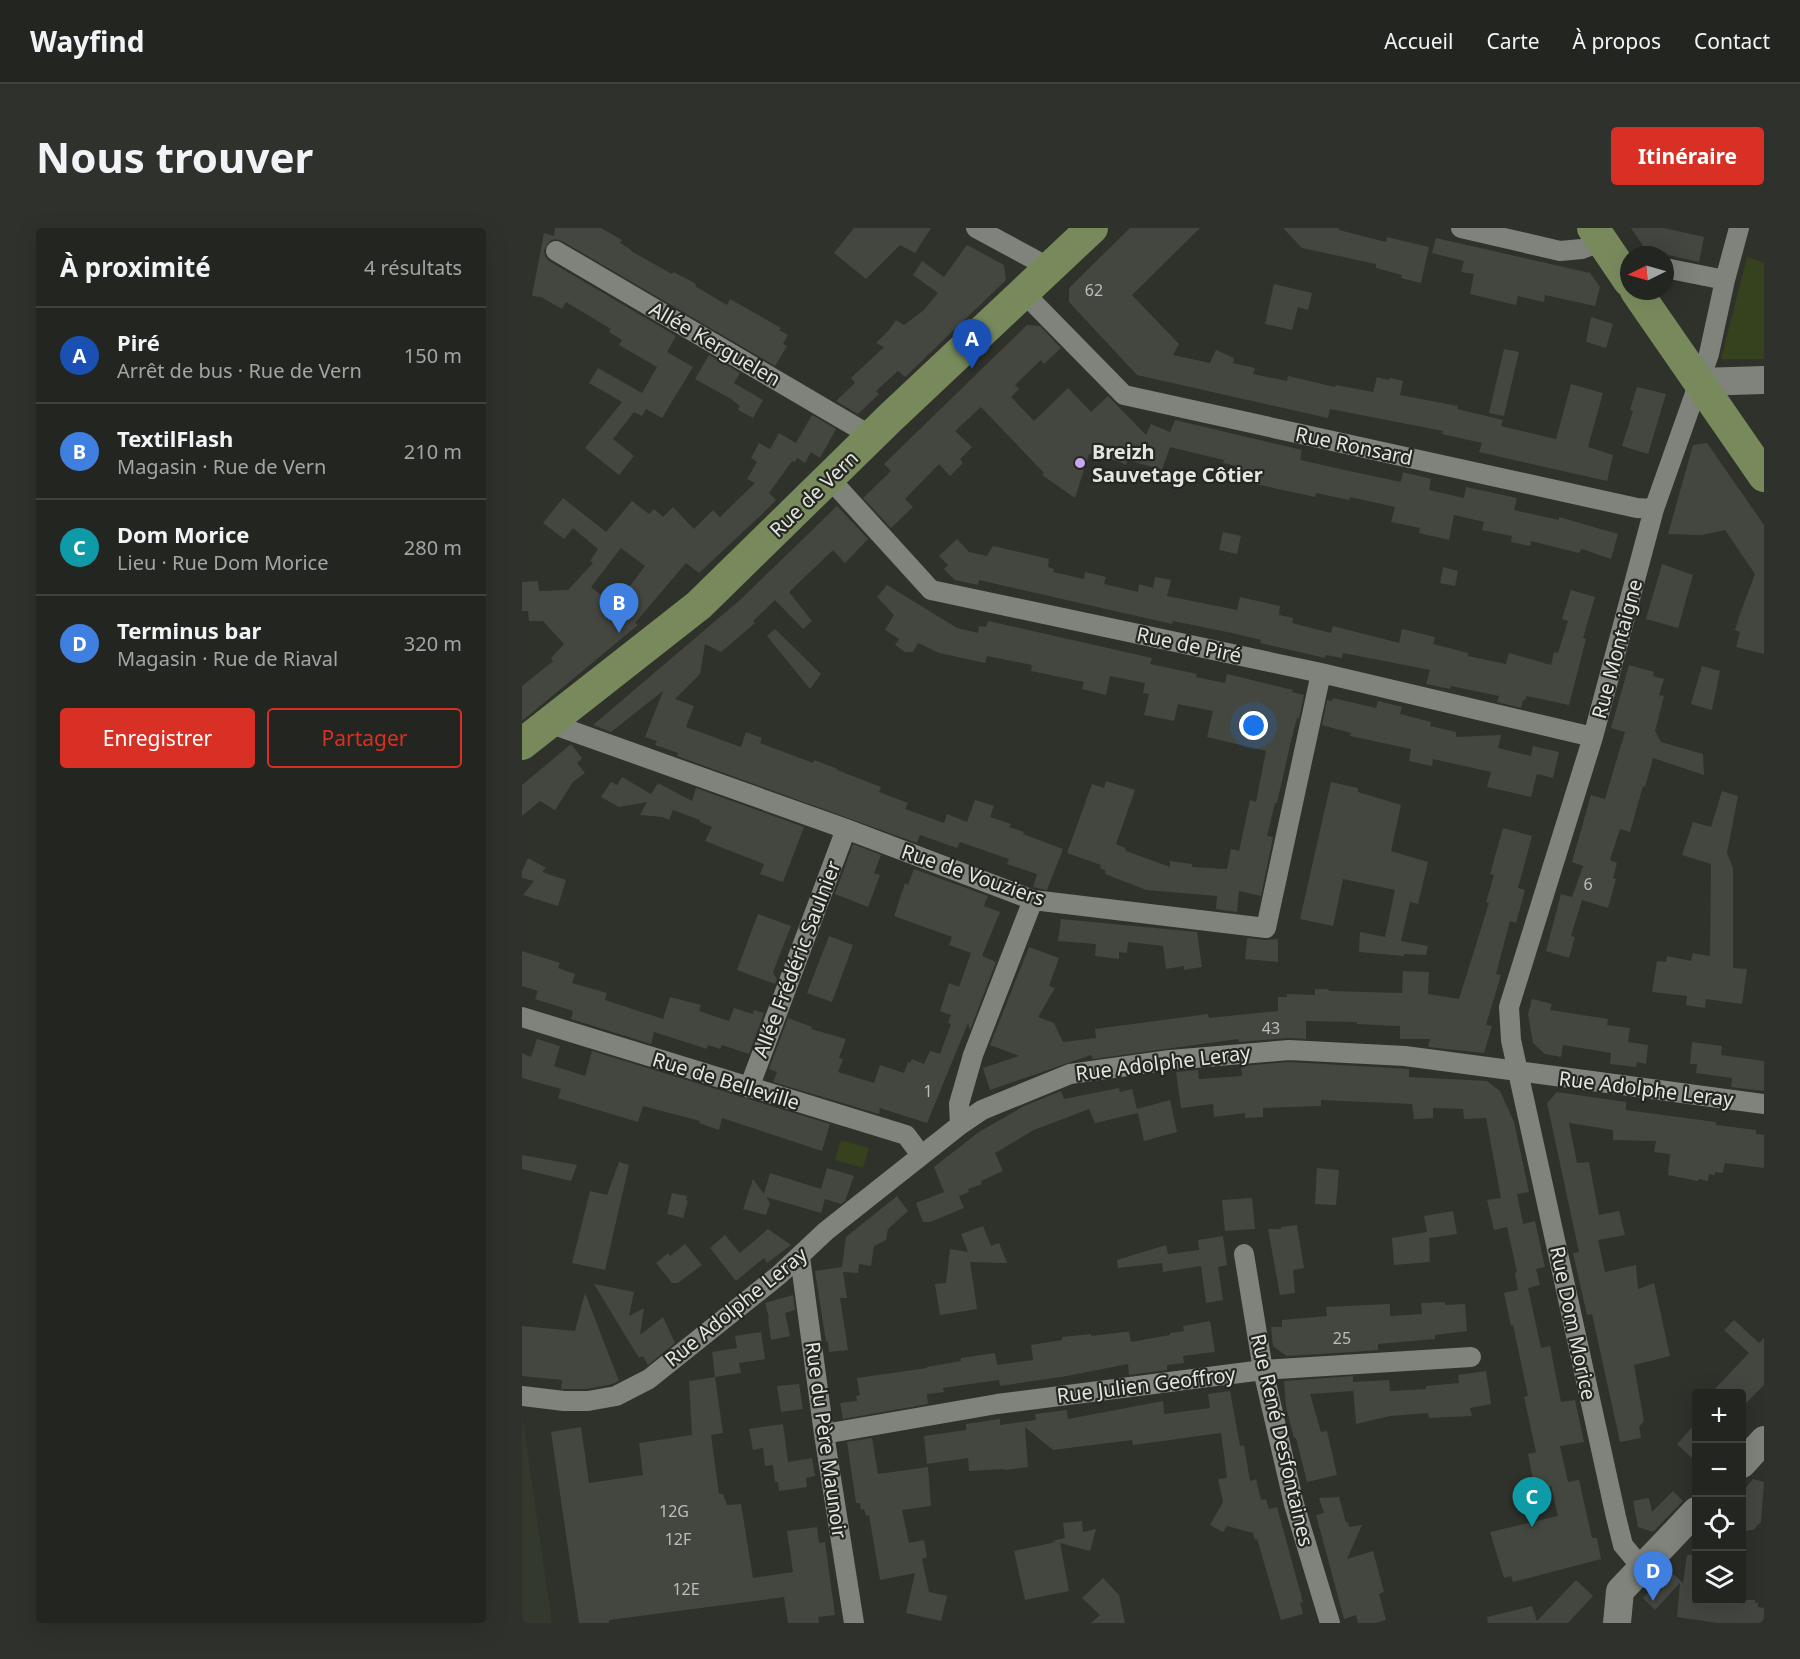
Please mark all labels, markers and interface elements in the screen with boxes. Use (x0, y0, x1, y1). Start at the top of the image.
text: Wayfind (30, 22, 144, 60)
text: Accueil (1384, 27, 1453, 55)
text: Carte (1486, 27, 1540, 55)
text: À propos (1573, 27, 1661, 55)
text: Contact (1694, 27, 1770, 55)
button: Itinéraire (1611, 127, 1764, 185)
text: Nous trouver (36, 128, 313, 185)
north arrow (1620, 246, 1674, 300)
text: À proximité (60, 249, 211, 285)
text: 4 résultats (364, 254, 462, 281)
house number: 62 (1085, 279, 1103, 301)
street label: Allée Kerguelen (645, 295, 786, 392)
pin: A (952, 320, 992, 369)
text: Piré (117, 327, 160, 357)
text: A (73, 342, 86, 369)
text: 150 m (404, 342, 462, 369)
text: Arrêt de bus · Rue de Vern (117, 357, 362, 384)
street label: Rue Ronsard (1293, 420, 1415, 471)
text: TextilFlash (117, 423, 233, 453)
text: B (73, 438, 86, 465)
text: 210 m (404, 438, 462, 465)
place label: Breizh Sauvetage Côtier (1092, 438, 1263, 488)
street label: Rue de Vern (763, 444, 864, 543)
text: Magasin · Rue de Vern (117, 453, 326, 480)
marker: Breizh Sauvetage Côtier (1073, 456, 1087, 470)
text: Dom Morice (117, 519, 249, 549)
text: C (73, 534, 86, 561)
text: 280 m (404, 534, 462, 561)
text: Lieu · Rue Dom Morice (117, 549, 328, 576)
street label: Rue Montaigne (1585, 576, 1648, 722)
pin: B (600, 584, 638, 633)
text: Terminus bar (117, 615, 261, 645)
street label: Rue de Piré (1134, 620, 1244, 669)
text: D (72, 630, 87, 657)
text: 320 m (404, 630, 462, 657)
text: Magasin · Rue de Riaval (117, 645, 338, 672)
button: Enregistrer (60, 708, 255, 768)
button: Partager (267, 708, 462, 768)
your location (1239, 711, 1268, 740)
street label: Rue de Vouziers (898, 837, 1048, 912)
street label: Allée Frédéric Saulnier (746, 856, 847, 1061)
house number: 6 (1583, 873, 1593, 895)
house number: 43 (1262, 1017, 1280, 1039)
street label: Rue Adolphe Leray (1074, 1038, 1253, 1087)
street label: Rue de Belleville (649, 1045, 803, 1116)
street label: Rue Adolphe Leray (1557, 1064, 1736, 1113)
house number: 1 (923, 1080, 933, 1102)
street label: Rue Adolphe Leray (659, 1240, 813, 1372)
street label: Rue Dom Morice (1544, 1244, 1603, 1402)
house number: 25 (1333, 1327, 1351, 1349)
street label: Rue René Desfontaines (1245, 1331, 1320, 1549)
street label: Rue du Père Maunoir (799, 1340, 854, 1540)
street label: Rue Julien Geoffroy (1055, 1360, 1238, 1409)
map controls (1692, 1389, 1746, 1605)
button: + (1692, 1389, 1746, 1443)
button: − (1692, 1443, 1746, 1497)
pin: C (1512, 1478, 1552, 1527)
button: locate (1692, 1497, 1746, 1551)
house number: 12G (659, 1500, 689, 1522)
house number: 12F (665, 1528, 691, 1550)
button: layers (1692, 1551, 1746, 1605)
pin: D (1634, 1552, 1672, 1601)
house number: 12E (672, 1578, 700, 1600)

